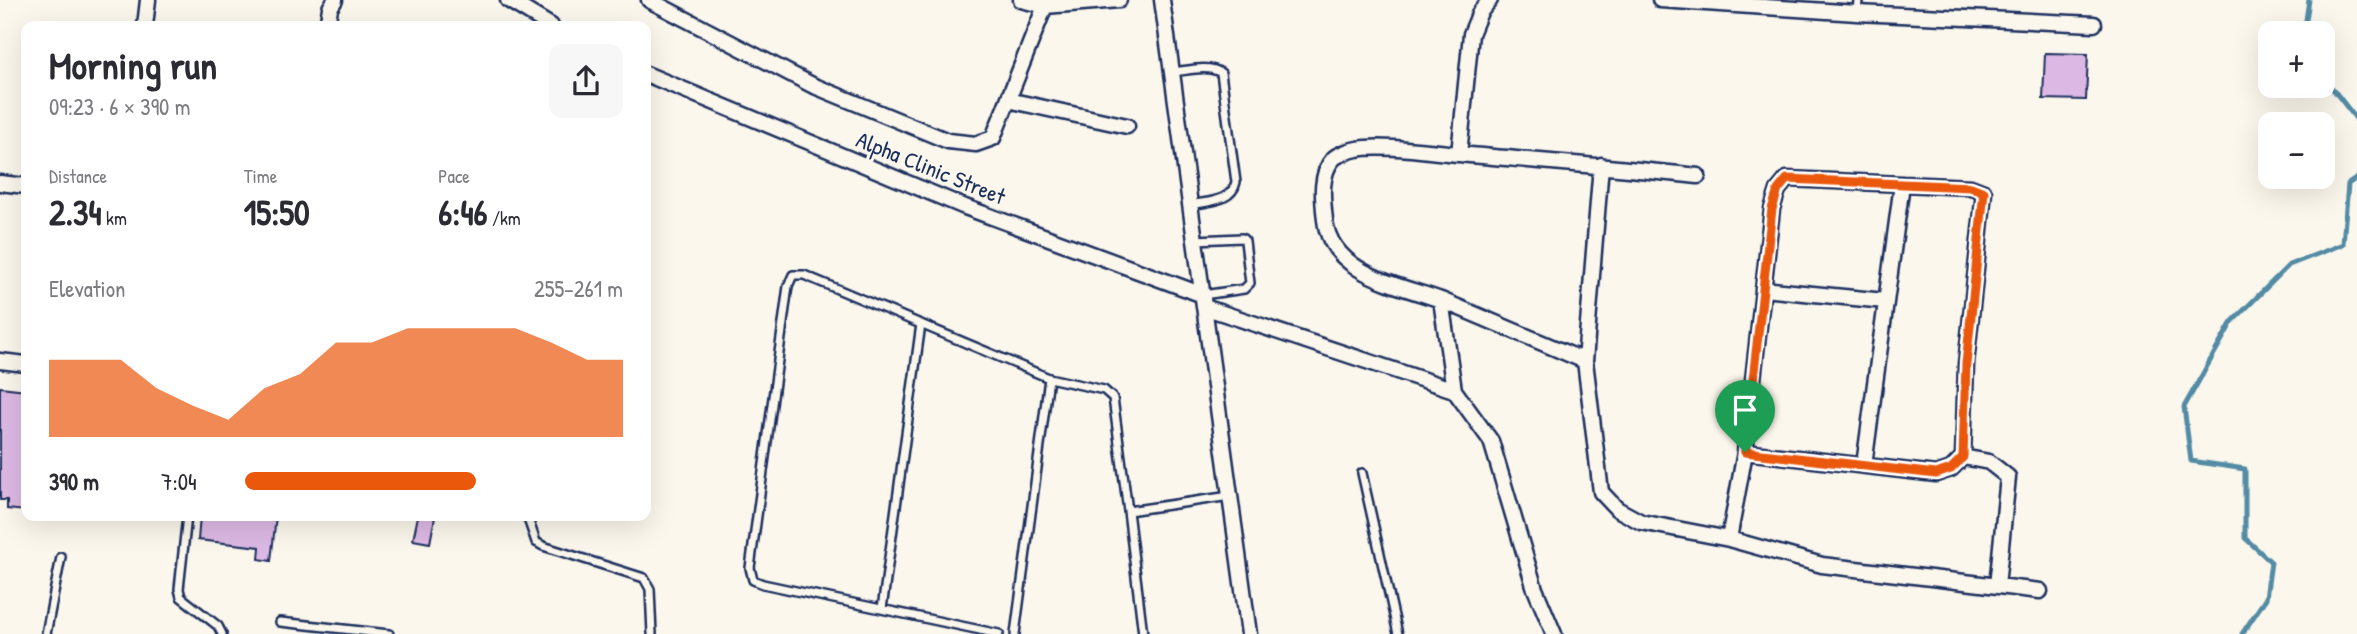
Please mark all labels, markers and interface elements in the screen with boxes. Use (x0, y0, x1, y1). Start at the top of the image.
map controls (2258, 21, 2335, 189)
button: + (2258, 21, 2335, 98)
text: Morning run (49, 39, 217, 91)
button: share (549, 44, 623, 118)
text: 09:23 · 6 × 390 m (49, 91, 190, 122)
button: − (2258, 112, 2335, 189)
street label: Alpha Clinic Street (852, 124, 1011, 212)
text: Distance (49, 163, 107, 189)
text: Time (244, 163, 277, 189)
text: Pace (438, 163, 470, 189)
text: 2.34 (49, 189, 102, 236)
text: 15:50 (244, 189, 310, 236)
text: 6:46 (438, 189, 488, 236)
text: km (102, 205, 127, 231)
text: /km (488, 205, 521, 231)
text: Elevation (49, 273, 125, 304)
text: 255–261 m (534, 273, 623, 304)
pin (1715, 380, 1775, 452)
icon: arrive (1726, 391, 1764, 429)
text: 390 m (49, 466, 99, 497)
text: 7:04 (161, 466, 197, 497)

